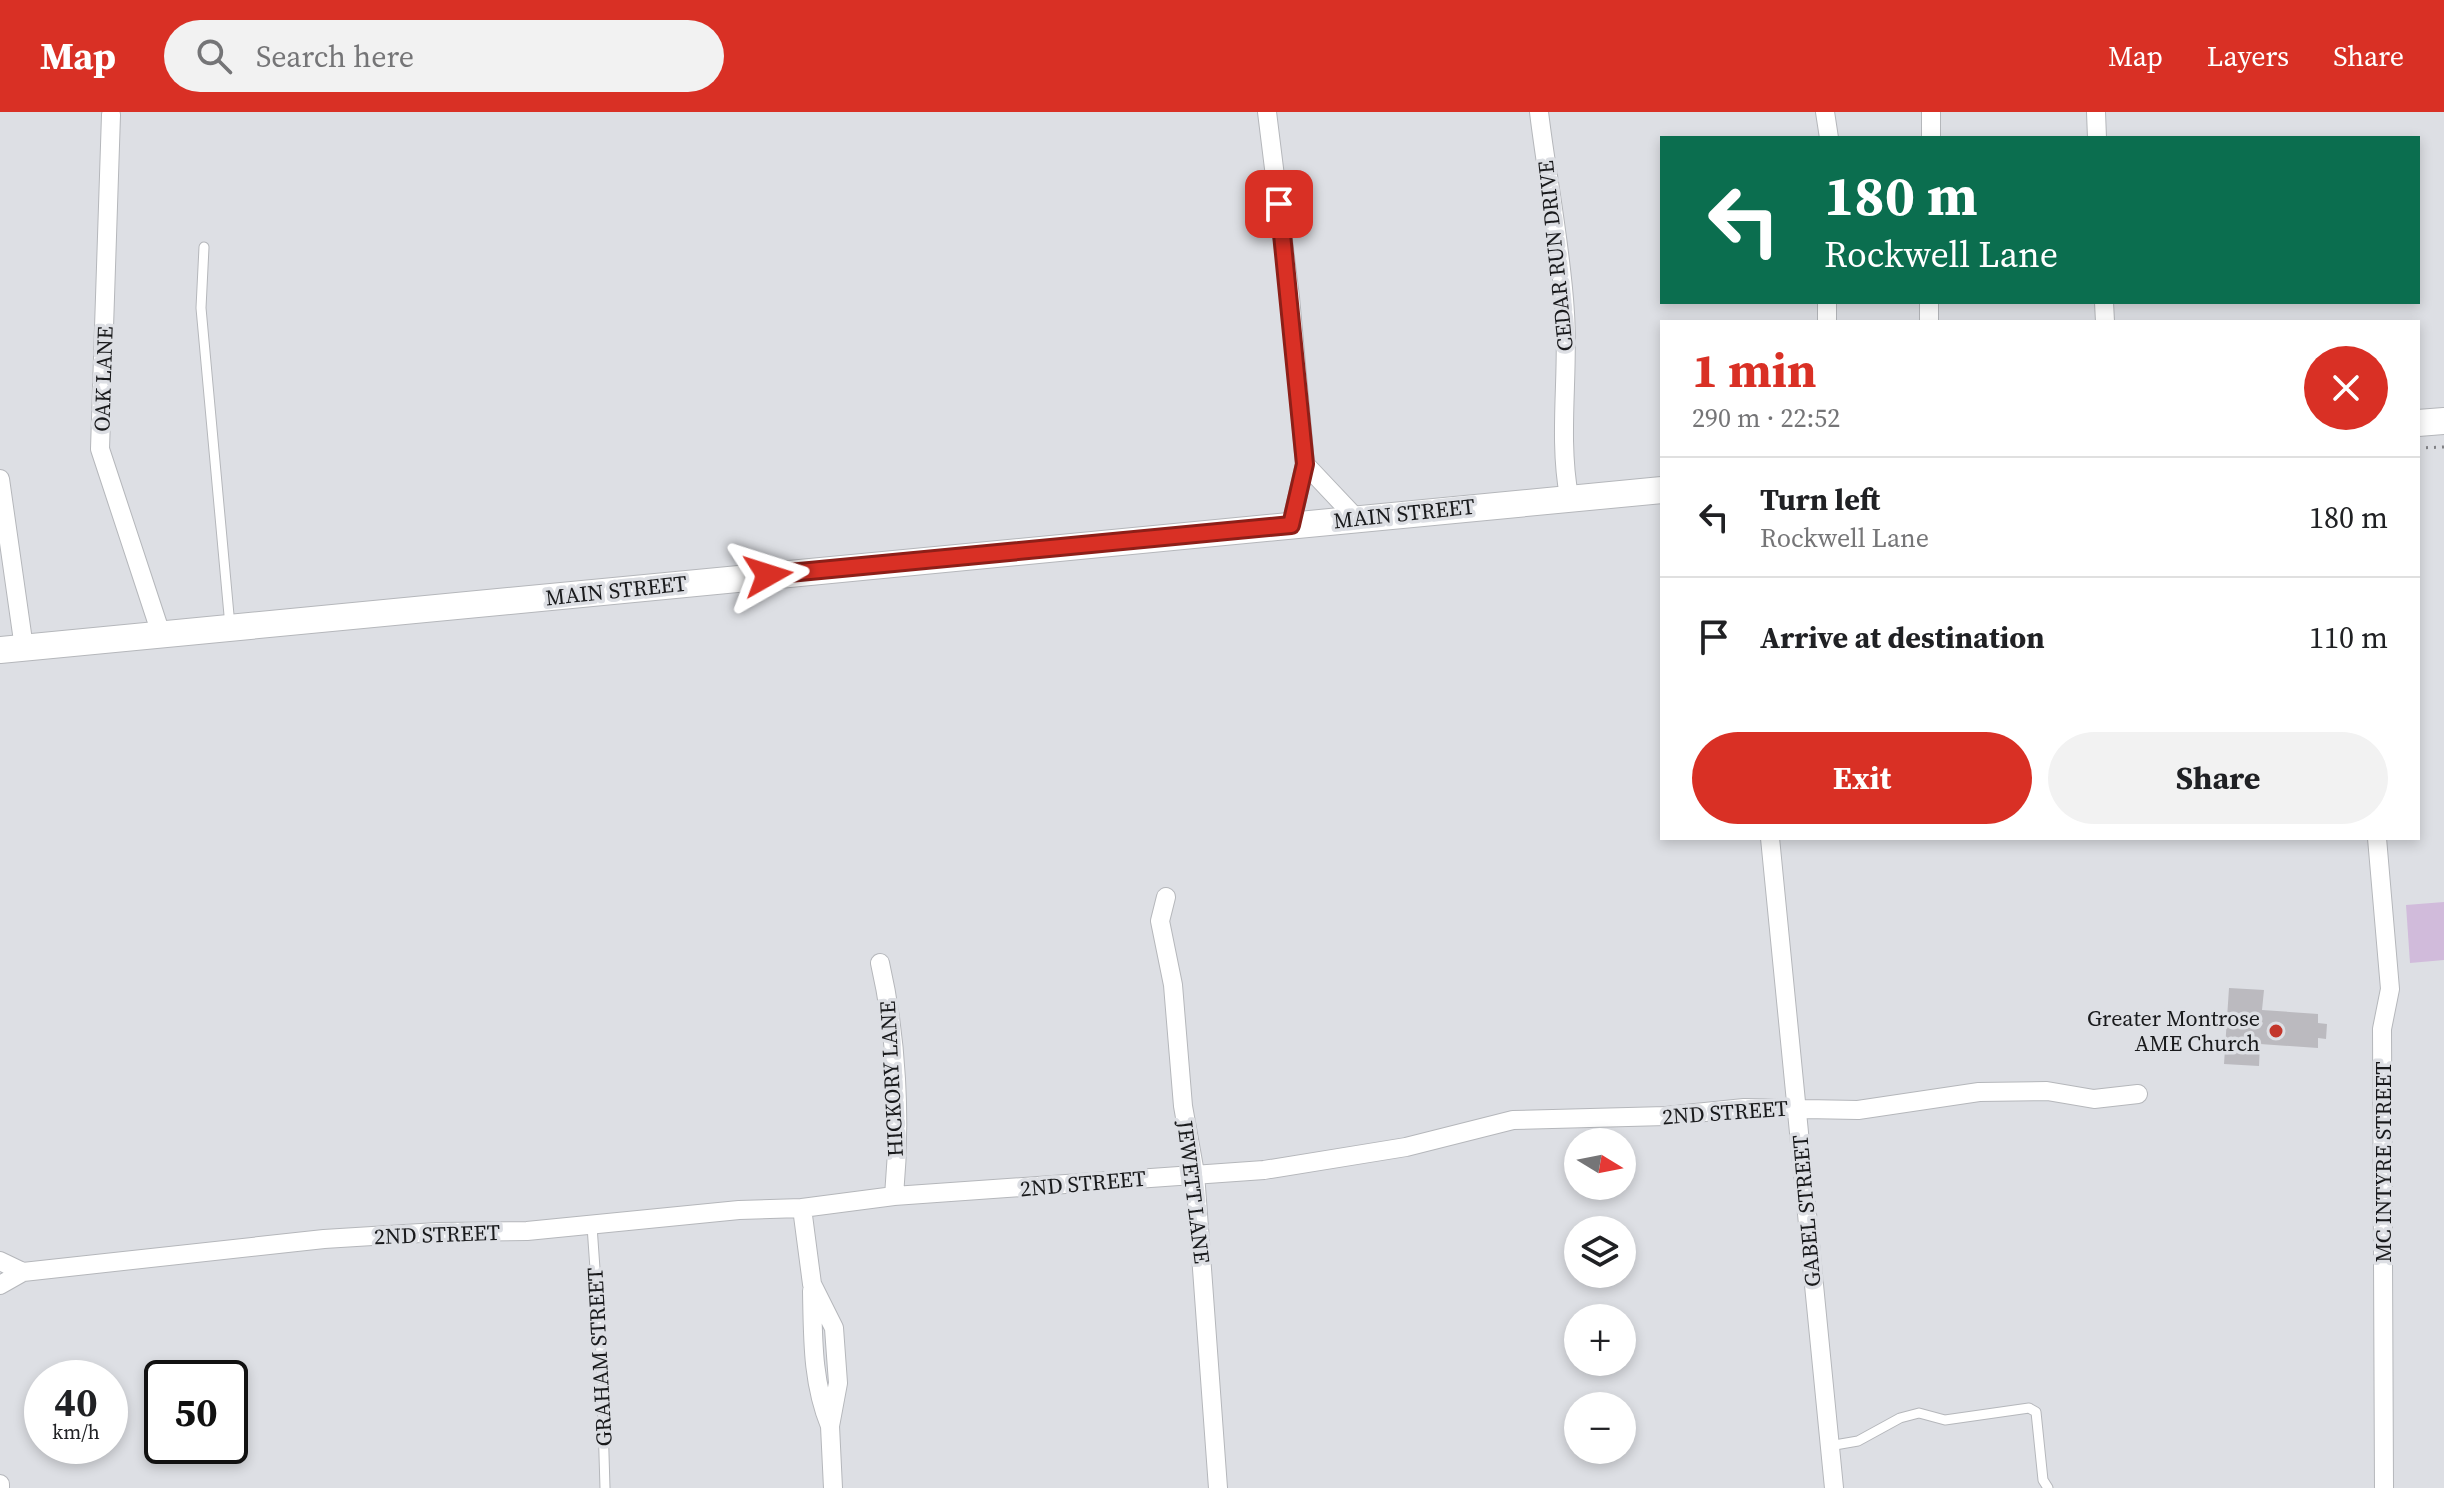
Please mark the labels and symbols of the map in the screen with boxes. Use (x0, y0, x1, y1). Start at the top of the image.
street label: CEDAR RUN DRIVE (1530, 159, 1580, 353)
pin (1245, 170, 1313, 238)
street label: OAK LANE (86, 326, 120, 432)
street label: MAIN STREET (1332, 491, 1476, 535)
position arrow (726, 533, 810, 617)
street label: MAIN STREET (544, 568, 688, 612)
street label: HICKORY LANE (872, 1000, 910, 1158)
place label: Greater Montrose AME Church (2087, 1003, 2260, 1058)
marker: Greater Montrose AME Church (2267, 1022, 2285, 1040)
street label: MC INTYRE STREET (2368, 1061, 2398, 1263)
street label: 2ND STREET (1661, 1093, 1789, 1131)
street label: JEWETT LANE (1170, 1118, 1218, 1265)
north arrow (1564, 1128, 1636, 1200)
street label: GABEL STREET (1784, 1134, 1828, 1288)
street label: 2ND STREET (1019, 1163, 1147, 1203)
street label: 2ND STREET (373, 1217, 501, 1251)
street label: GRAHAM STREET (579, 1267, 619, 1447)
speed limit sign: 50 (144, 1360, 248, 1464)

